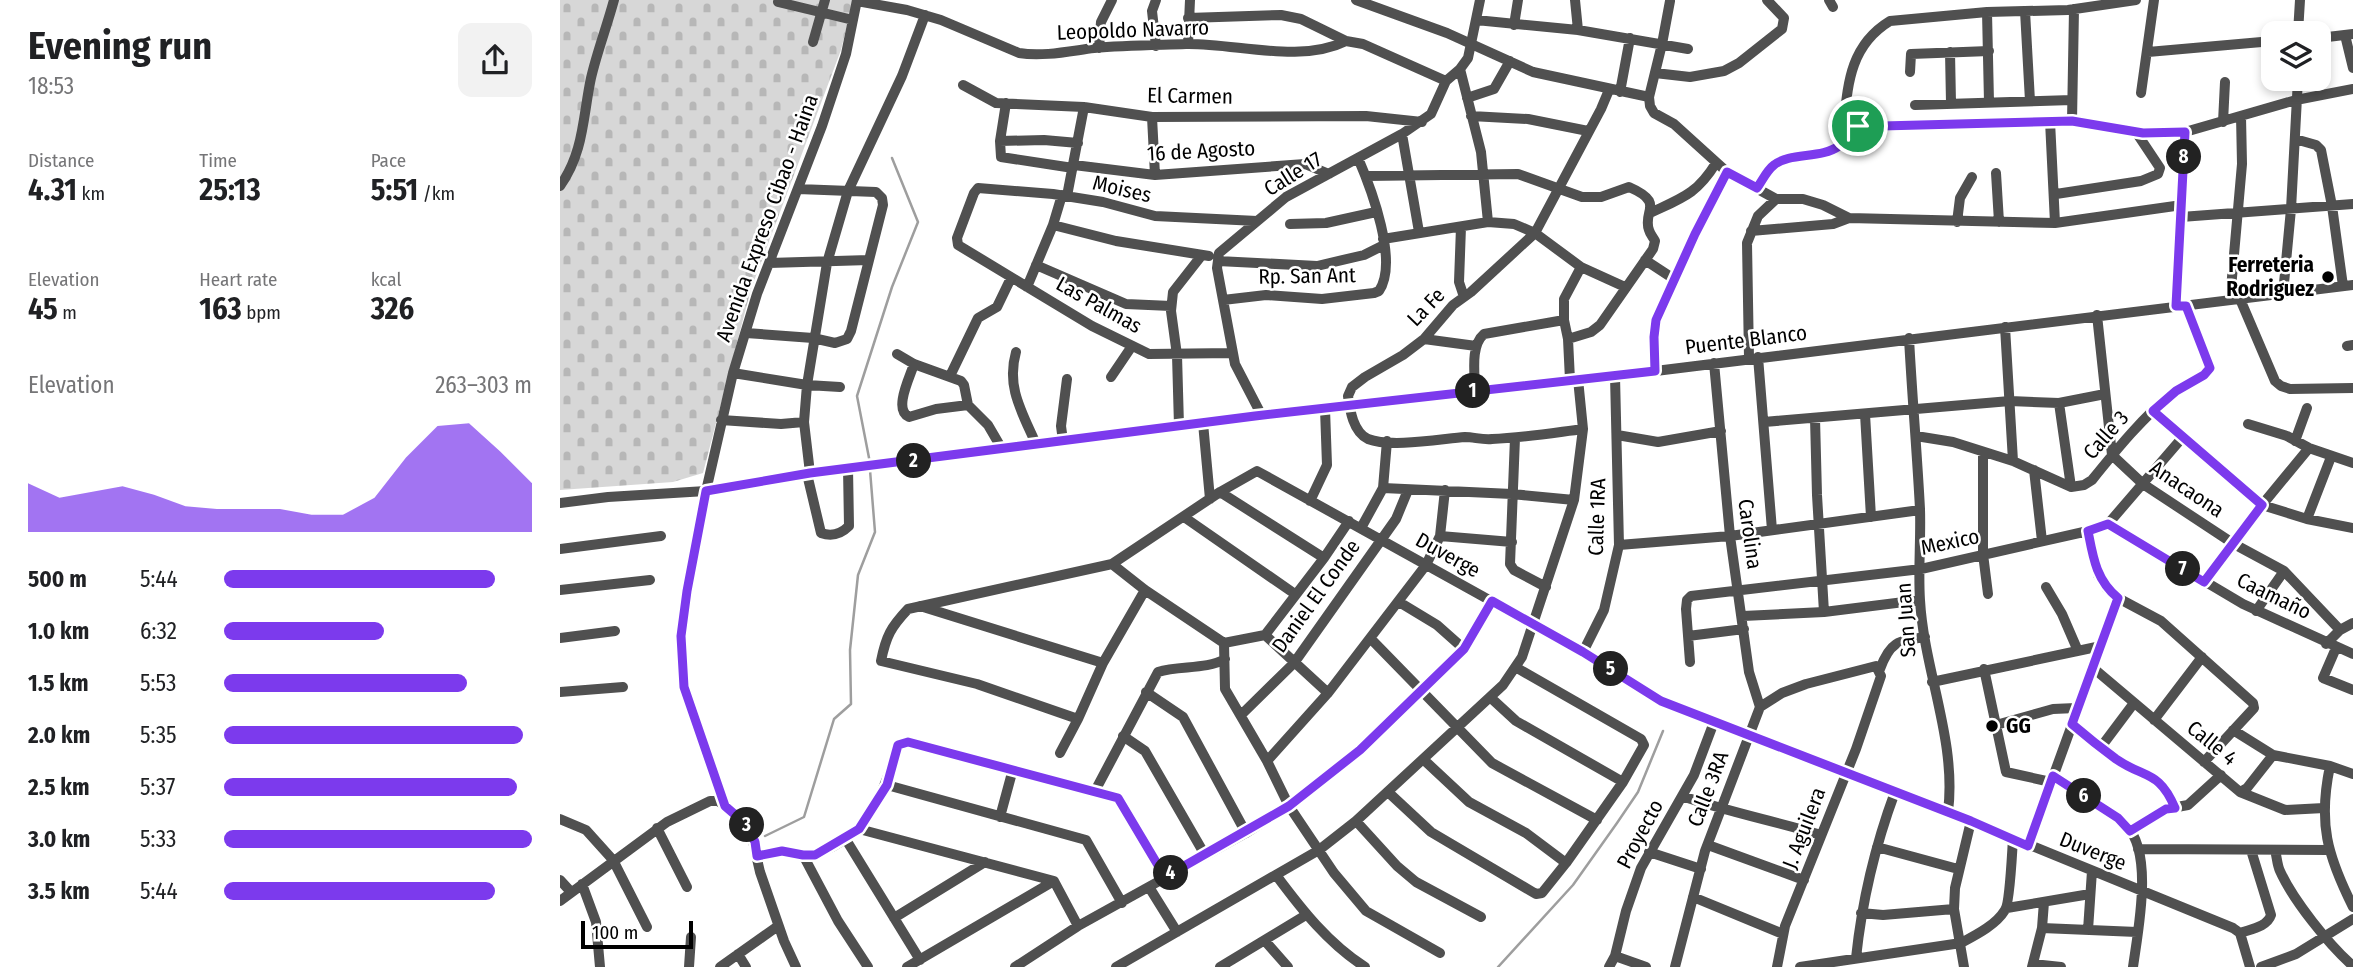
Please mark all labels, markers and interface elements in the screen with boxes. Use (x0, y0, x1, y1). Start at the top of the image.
street label: Leopoldo Navarro (1056, 14, 1210, 46)
map controls (2261, 21, 2331, 91)
button: layers (2261, 21, 2331, 91)
text: Evening run (28, 23, 212, 69)
button: share (458, 23, 532, 97)
text: 18:53 (28, 72, 74, 100)
street label: El Carmen (1147, 82, 1233, 110)
street label: Avenida Expreso Cibao - Haina (710, 91, 824, 345)
pin (1828, 96, 1888, 156)
icon: arrive (1839, 107, 1877, 145)
street label: 16 de Agosto (1146, 135, 1256, 167)
pin: 8 (2166, 140, 2202, 174)
text: 8 (2178, 145, 2189, 168)
street label: Calle 17 (1259, 146, 1327, 202)
text: Distance (28, 149, 95, 172)
text: Time (199, 149, 237, 172)
text: Pace (371, 149, 406, 172)
street label: Moises (1090, 170, 1154, 208)
text: 4.31 (28, 172, 77, 208)
text: 25:13 (199, 172, 261, 208)
text: 5:51 (371, 172, 418, 208)
text: km (77, 182, 105, 205)
text: /km (418, 182, 455, 205)
place label: Ferreteria Rodriguez (2226, 252, 2314, 302)
street label: Rp. San Ant (1258, 262, 1356, 290)
text: Elevation (28, 268, 100, 291)
text: Heart rate (199, 268, 277, 291)
text: kcal (371, 268, 401, 291)
marker: Ferreteria Rodriguez (2320, 269, 2336, 285)
street label: Las Palmas (1052, 271, 1146, 339)
street label: La Fe (1402, 282, 1450, 332)
text: 45 (28, 291, 58, 327)
text: 163 (199, 291, 242, 327)
text: 326 (371, 291, 414, 327)
text: m (58, 301, 77, 324)
text: bpm (242, 301, 281, 324)
street label: Puente Blanco (1684, 320, 1808, 360)
text: Elevation (28, 371, 115, 399)
text: 263–303 m (435, 371, 532, 399)
pin: 1 (1455, 374, 1490, 408)
text: 1 (1468, 379, 1477, 402)
street label: Calle 3 (2078, 405, 2134, 465)
pin: 2 (896, 444, 932, 478)
text: 2 (909, 449, 918, 472)
street label: Anacaona (2145, 455, 2229, 523)
street label: Calle 1RA (1583, 478, 1611, 556)
street label: Carolina (1732, 497, 1768, 571)
street label: Mexico (1918, 523, 1982, 561)
street label: Duverge (1411, 527, 1485, 583)
street label: Daniel El Conde (1266, 534, 1366, 658)
pin: 7 (2166, 552, 2200, 586)
text: 7 (2178, 557, 2187, 580)
text: 500 m (28, 565, 87, 593)
text: 5:44 (140, 565, 178, 593)
street label: Caamaño (2233, 567, 2315, 625)
street label: San Juan (1890, 582, 1922, 658)
text: 1.0 km (28, 617, 89, 645)
text: 6:32 (140, 617, 177, 645)
pin: 5 (1594, 652, 1628, 686)
text: 5 (1606, 657, 1615, 680)
text: 1.5 km (28, 669, 89, 697)
text: 5:53 (140, 669, 176, 697)
place label: GG (2006, 713, 2031, 739)
street label: Calle 4 (2182, 715, 2242, 771)
marker: GG (1984, 718, 2000, 734)
text: 2.0 km (28, 721, 90, 749)
text: 5:35 (140, 721, 177, 749)
street label: Calle 3RA (1682, 748, 1734, 830)
text: 2.5 km (28, 773, 89, 801)
text: 5:37 (140, 773, 175, 801)
pin: 6 (2066, 778, 2102, 814)
street label: J. Aguilera (1777, 784, 1831, 872)
text: 6 (2079, 784, 2088, 807)
street label: Proyecto (1611, 795, 1669, 873)
pin: 3 (730, 808, 764, 842)
text: 3 (742, 813, 751, 836)
text: 3.0 km (28, 825, 90, 853)
text: 5:33 (140, 825, 176, 853)
street label: Duverge (2056, 826, 2130, 876)
pin: 4 (1154, 856, 1188, 890)
text: 4 (1166, 861, 1175, 884)
text: 3.5 km (28, 877, 90, 905)
text: 5:44 (140, 877, 178, 905)
scale bar (581, 918, 693, 950)
text: 100 m (592, 921, 638, 944)

